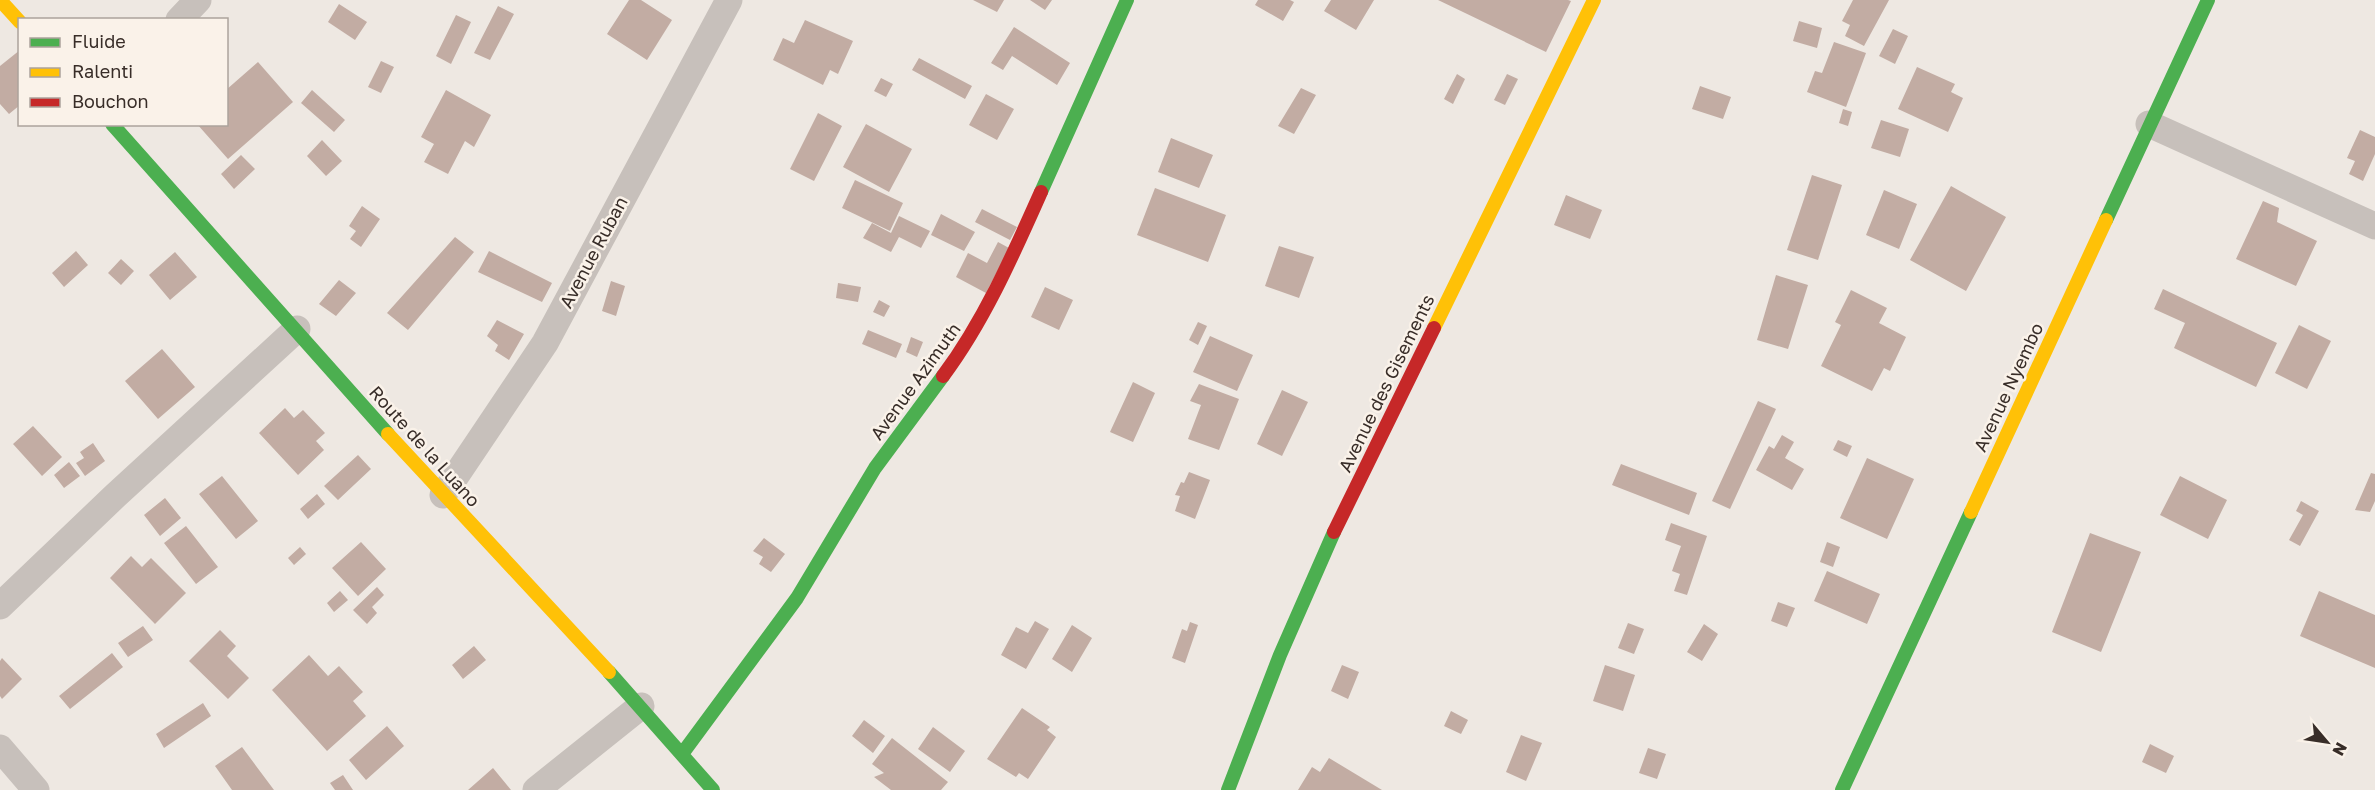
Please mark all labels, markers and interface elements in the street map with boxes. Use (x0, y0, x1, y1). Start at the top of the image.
legend (18, 18, 228, 126)
text: Fluide (72, 30, 126, 52)
text: Ralenti (72, 60, 133, 82)
text: Bouchon (72, 90, 149, 112)
street label: Avenue Ruban (554, 192, 632, 312)
street label: Avenue des Gisements (1333, 291, 1439, 475)
street label: Avenue Azimuth (865, 318, 965, 444)
street label: Avenue Nyembo (1969, 319, 2047, 455)
street label: Route de la Luano (365, 381, 485, 511)
north arrow (2297, 712, 2357, 772)
text: N (2328, 739, 2352, 759)

